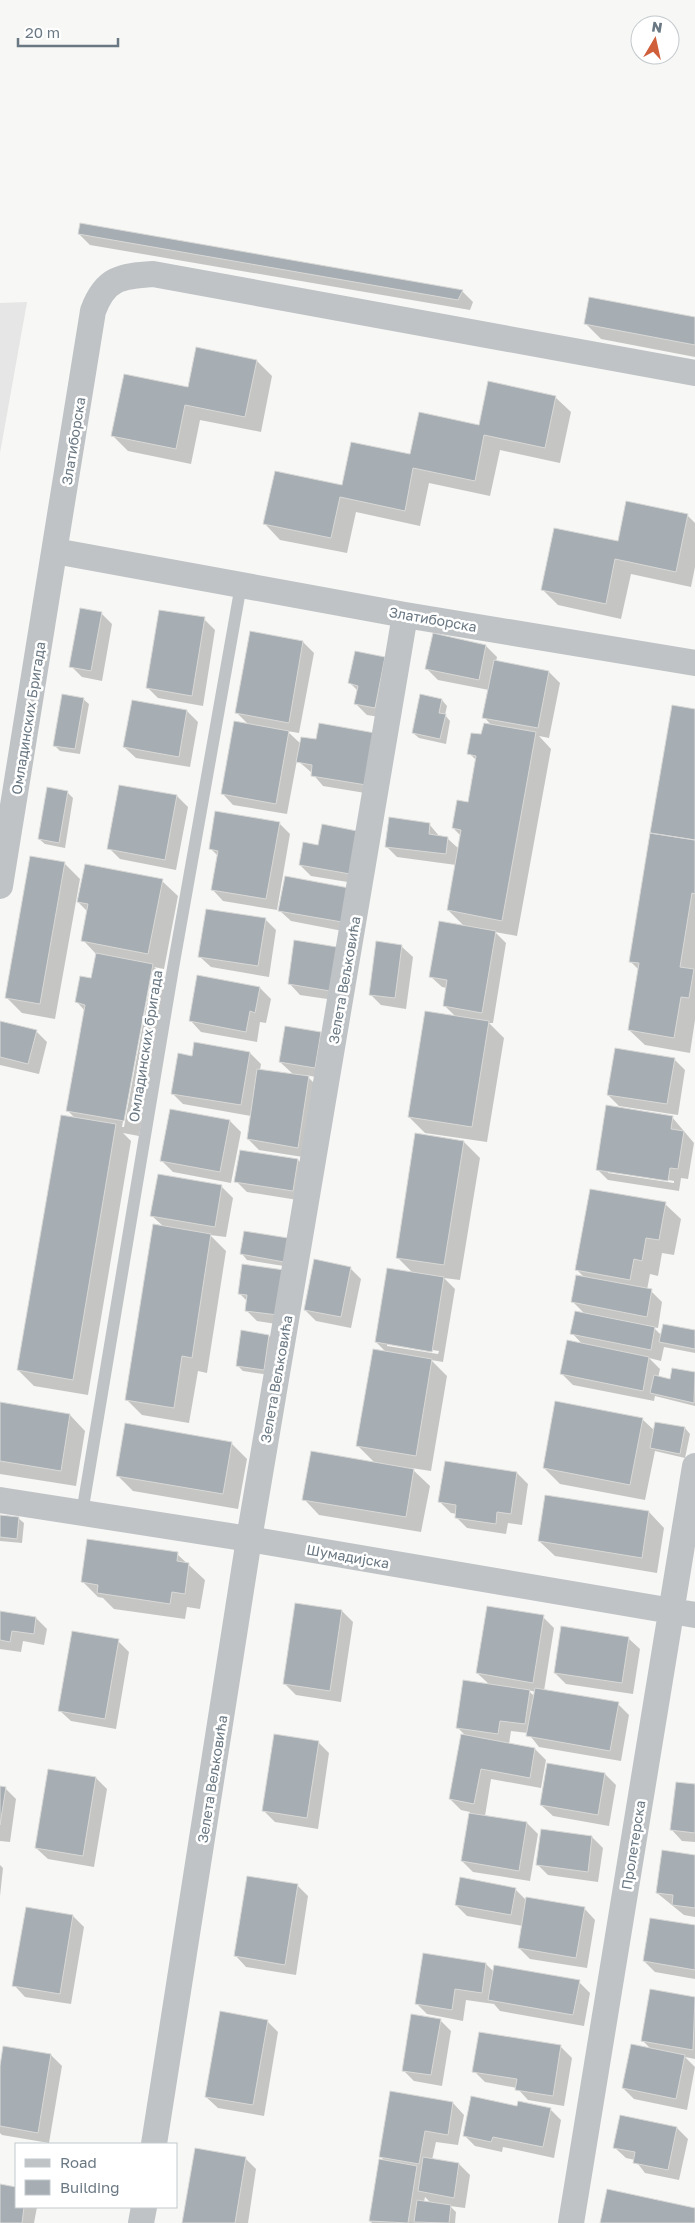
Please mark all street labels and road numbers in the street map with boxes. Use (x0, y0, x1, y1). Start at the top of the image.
street label: Златиборска (58, 396, 88, 486)
street label: Златиборска (388, 603, 478, 635)
street label: Омладинских Бригада (8, 640, 48, 796)
street label: Зелета Вељковића (324, 915, 364, 1045)
street label: Омладинских бригада (125, 969, 165, 1123)
street label: Зелета Вељковића (256, 1314, 296, 1444)
street label: Шумадијска (305, 1540, 391, 1572)
street label: Зелета Вељковића (193, 1714, 231, 1844)
street label: Пролетерска (618, 1799, 648, 1891)

